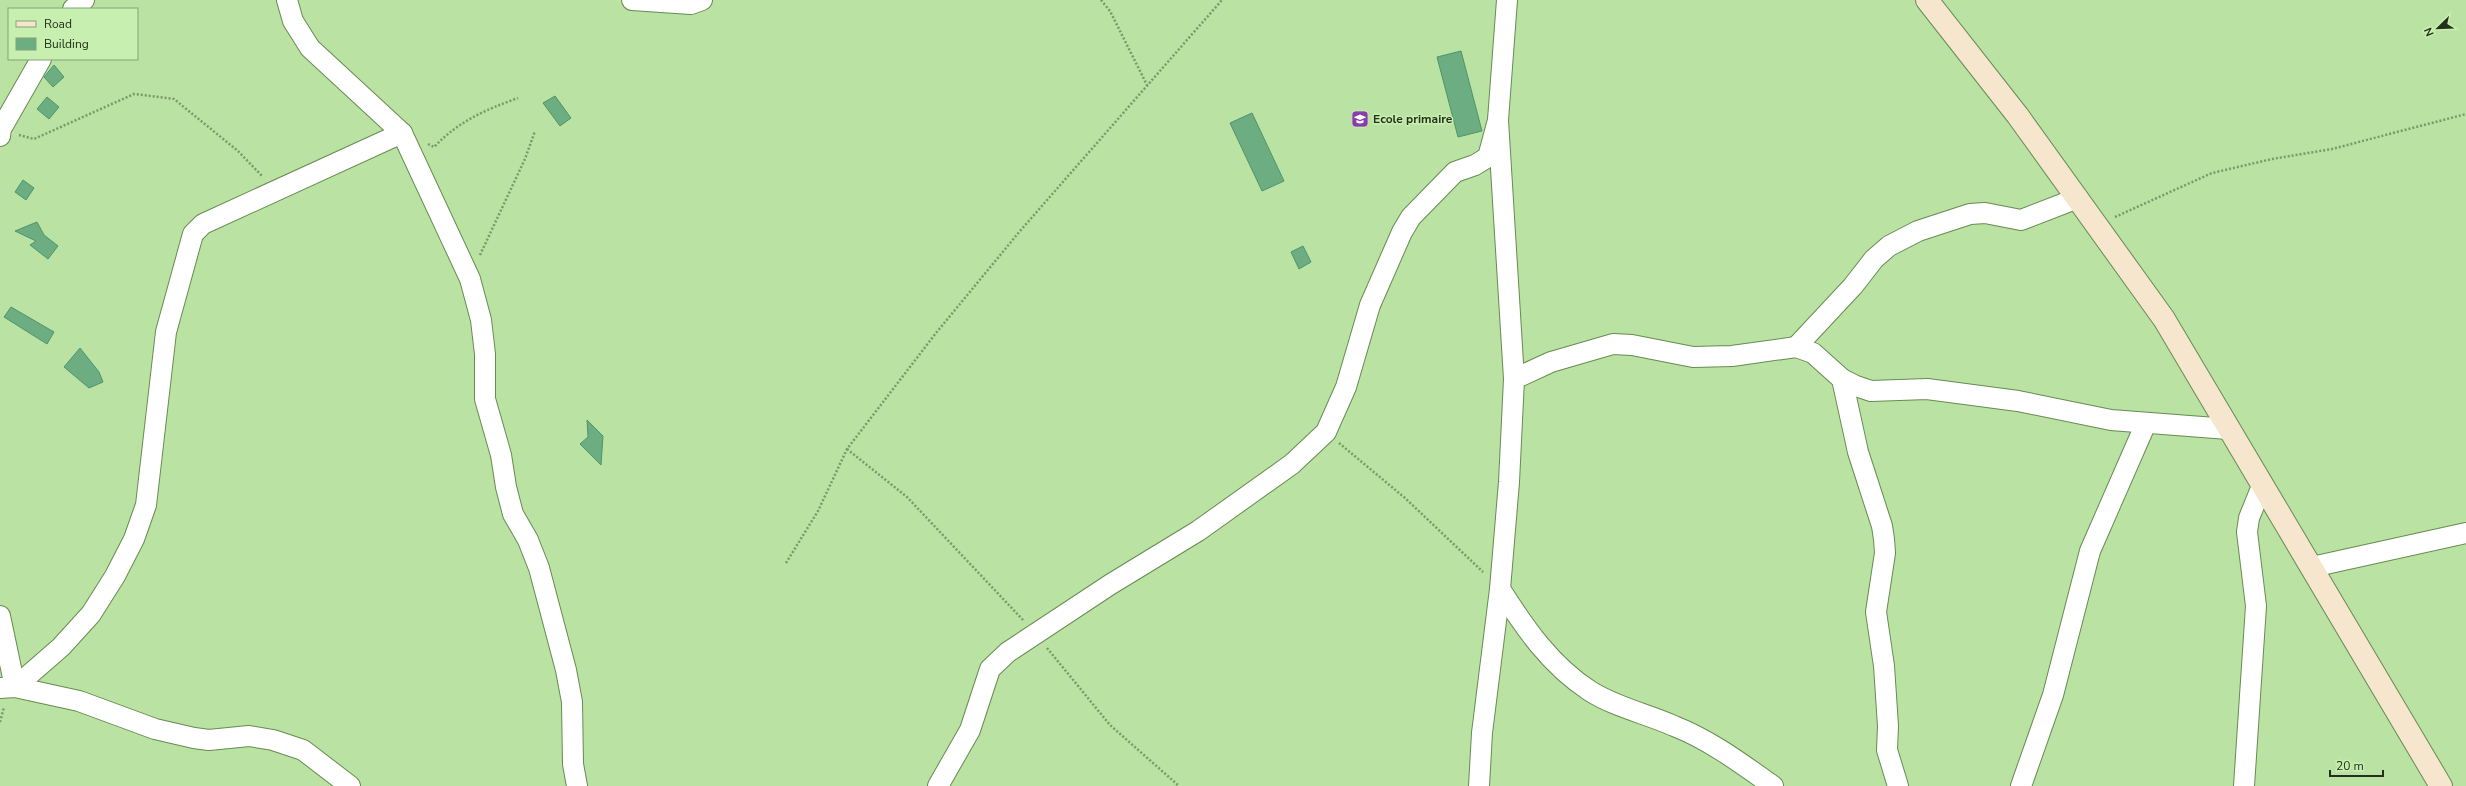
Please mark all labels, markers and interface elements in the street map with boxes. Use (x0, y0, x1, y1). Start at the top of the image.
legend (8, 8, 138, 60)
north arrow (2418, 8, 2458, 48)
text: Road (44, 16, 72, 32)
text: N (2421, 25, 2438, 38)
text: Building (44, 36, 89, 52)
school or university icon: Ecole primaire (1350, 109, 1370, 129)
place label: Ecole primaire (1373, 111, 1453, 127)
scale bar (2330, 752, 2383, 778)
text: 20 m (2336, 758, 2364, 774)

